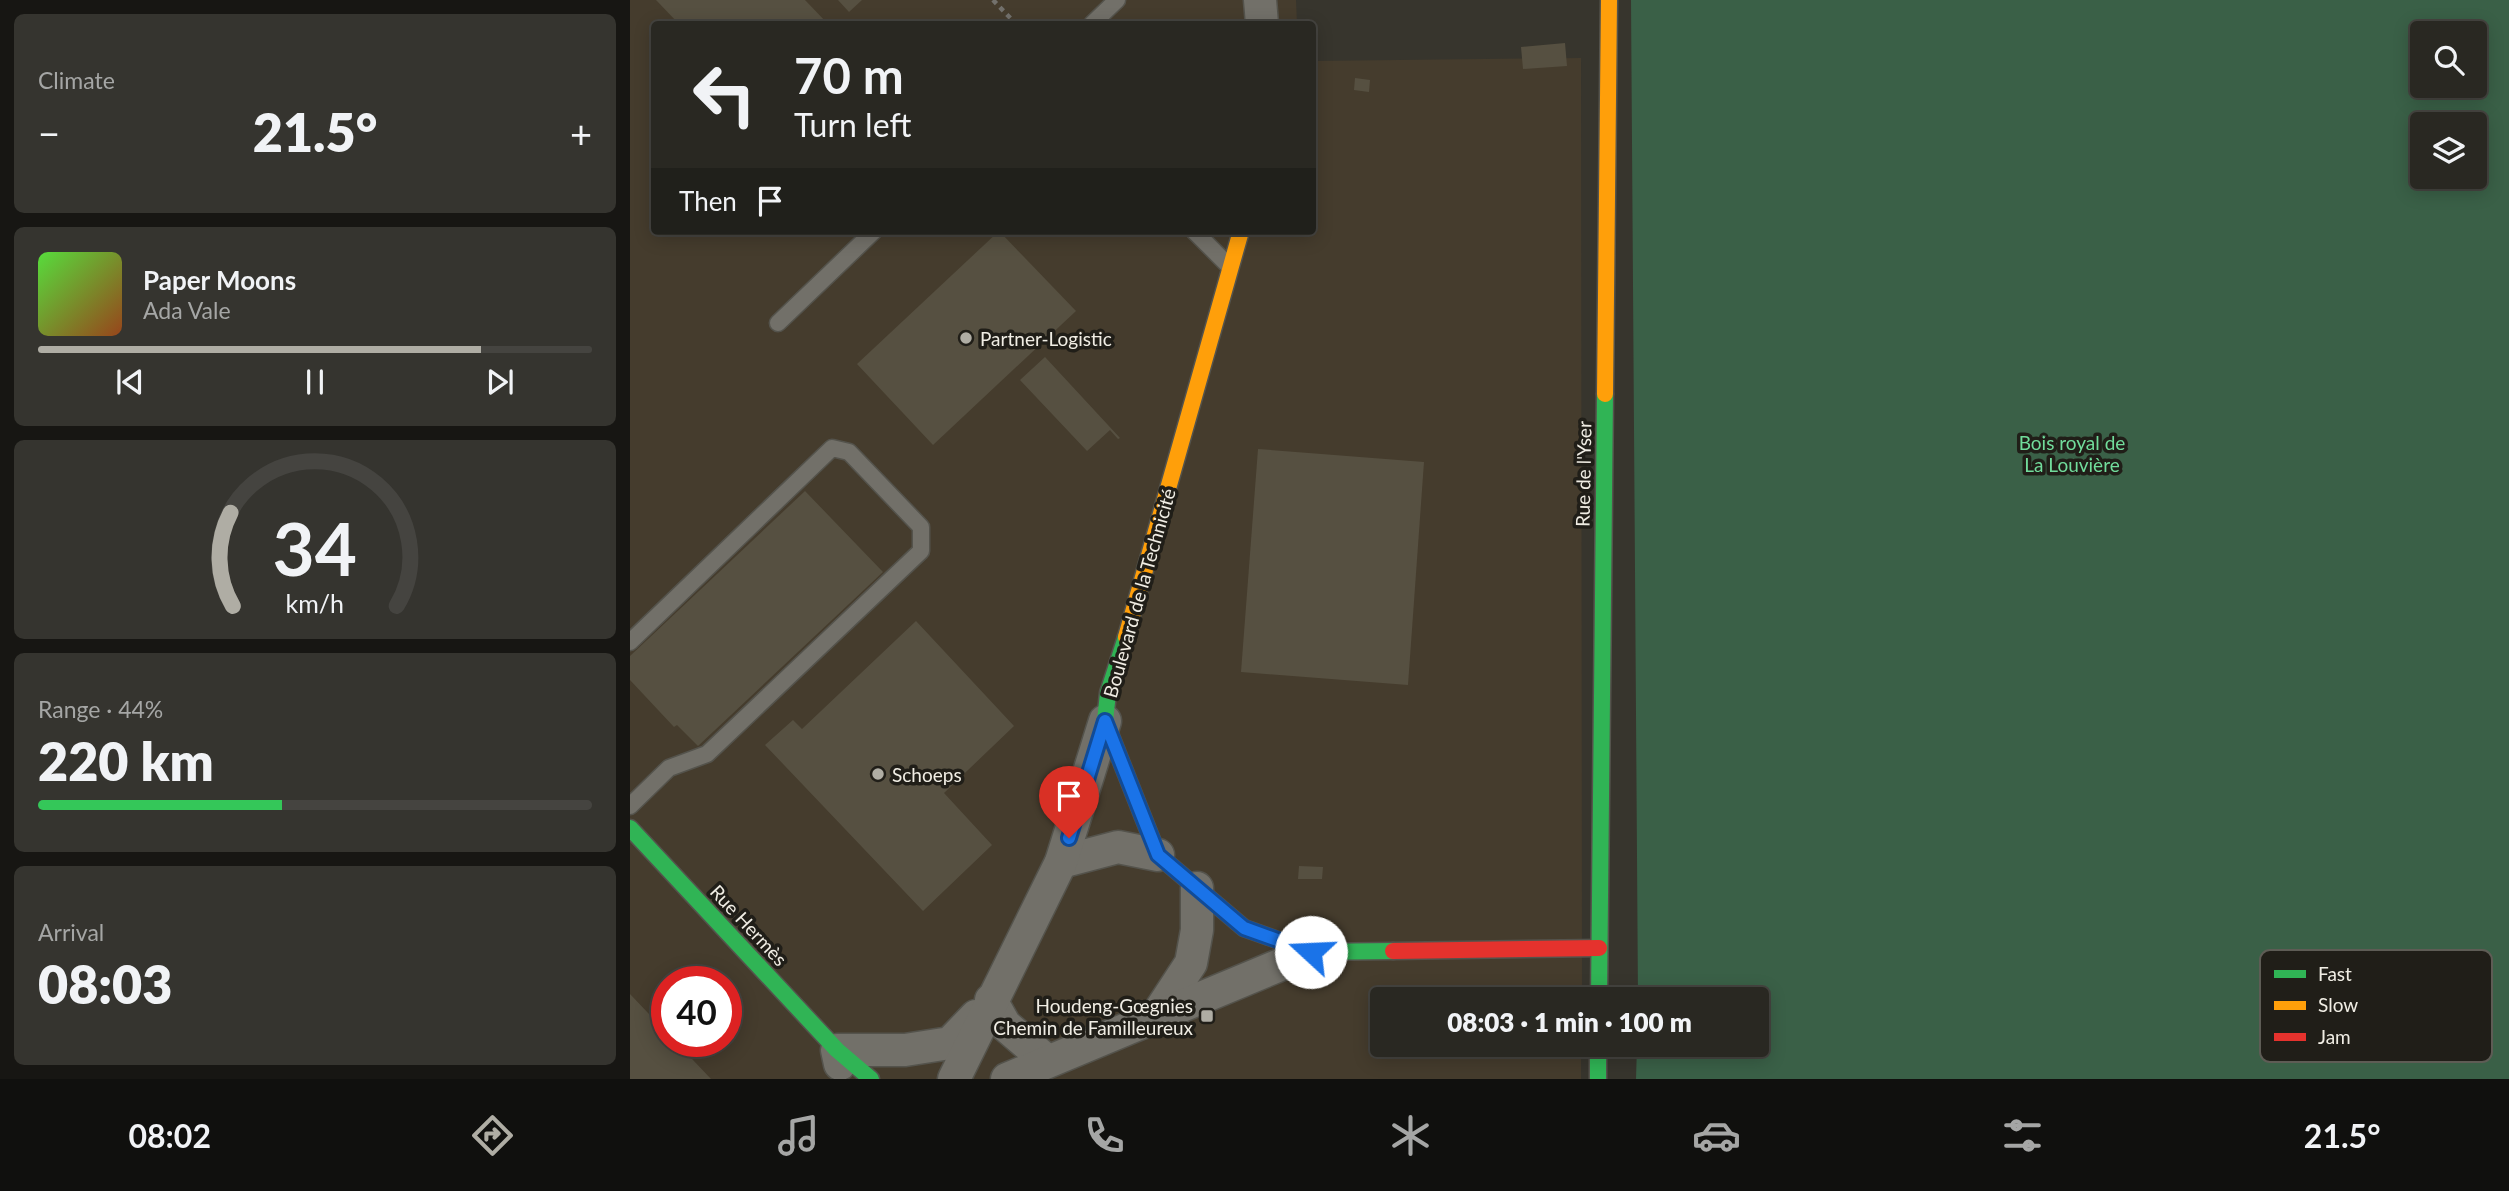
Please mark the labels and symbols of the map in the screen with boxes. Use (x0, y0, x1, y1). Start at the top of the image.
place label: Partner-Logistic (980, 327, 1112, 350)
marker: Partner-Logistic (958, 330, 974, 346)
street label: Rue de l'Yser (1571, 421, 1595, 527)
park label: Bois royal de La Louvière (2019, 431, 2125, 476)
street label: Boulevard de la Technicité (1098, 486, 1180, 700)
place label: Schoeps (892, 763, 962, 786)
marker: Schoeps (870, 766, 886, 782)
pin (1039, 766, 1099, 838)
street label: Rue Hermès (706, 880, 792, 970)
position arrow (1274, 915, 1348, 989)
legend (2260, 950, 2492, 1062)
text: Fast (2318, 962, 2352, 985)
speed limit sign: 40 (651, 966, 742, 1057)
text: Slow (2318, 993, 2358, 1016)
place label: Houdeng-Gœgnies Chemin de Familleureux (993, 994, 1194, 1039)
marker: Houdeng-Gœgnies Chemin de Familleureux (1199, 1008, 1215, 1024)
text: Jam (2318, 1025, 2351, 1048)

